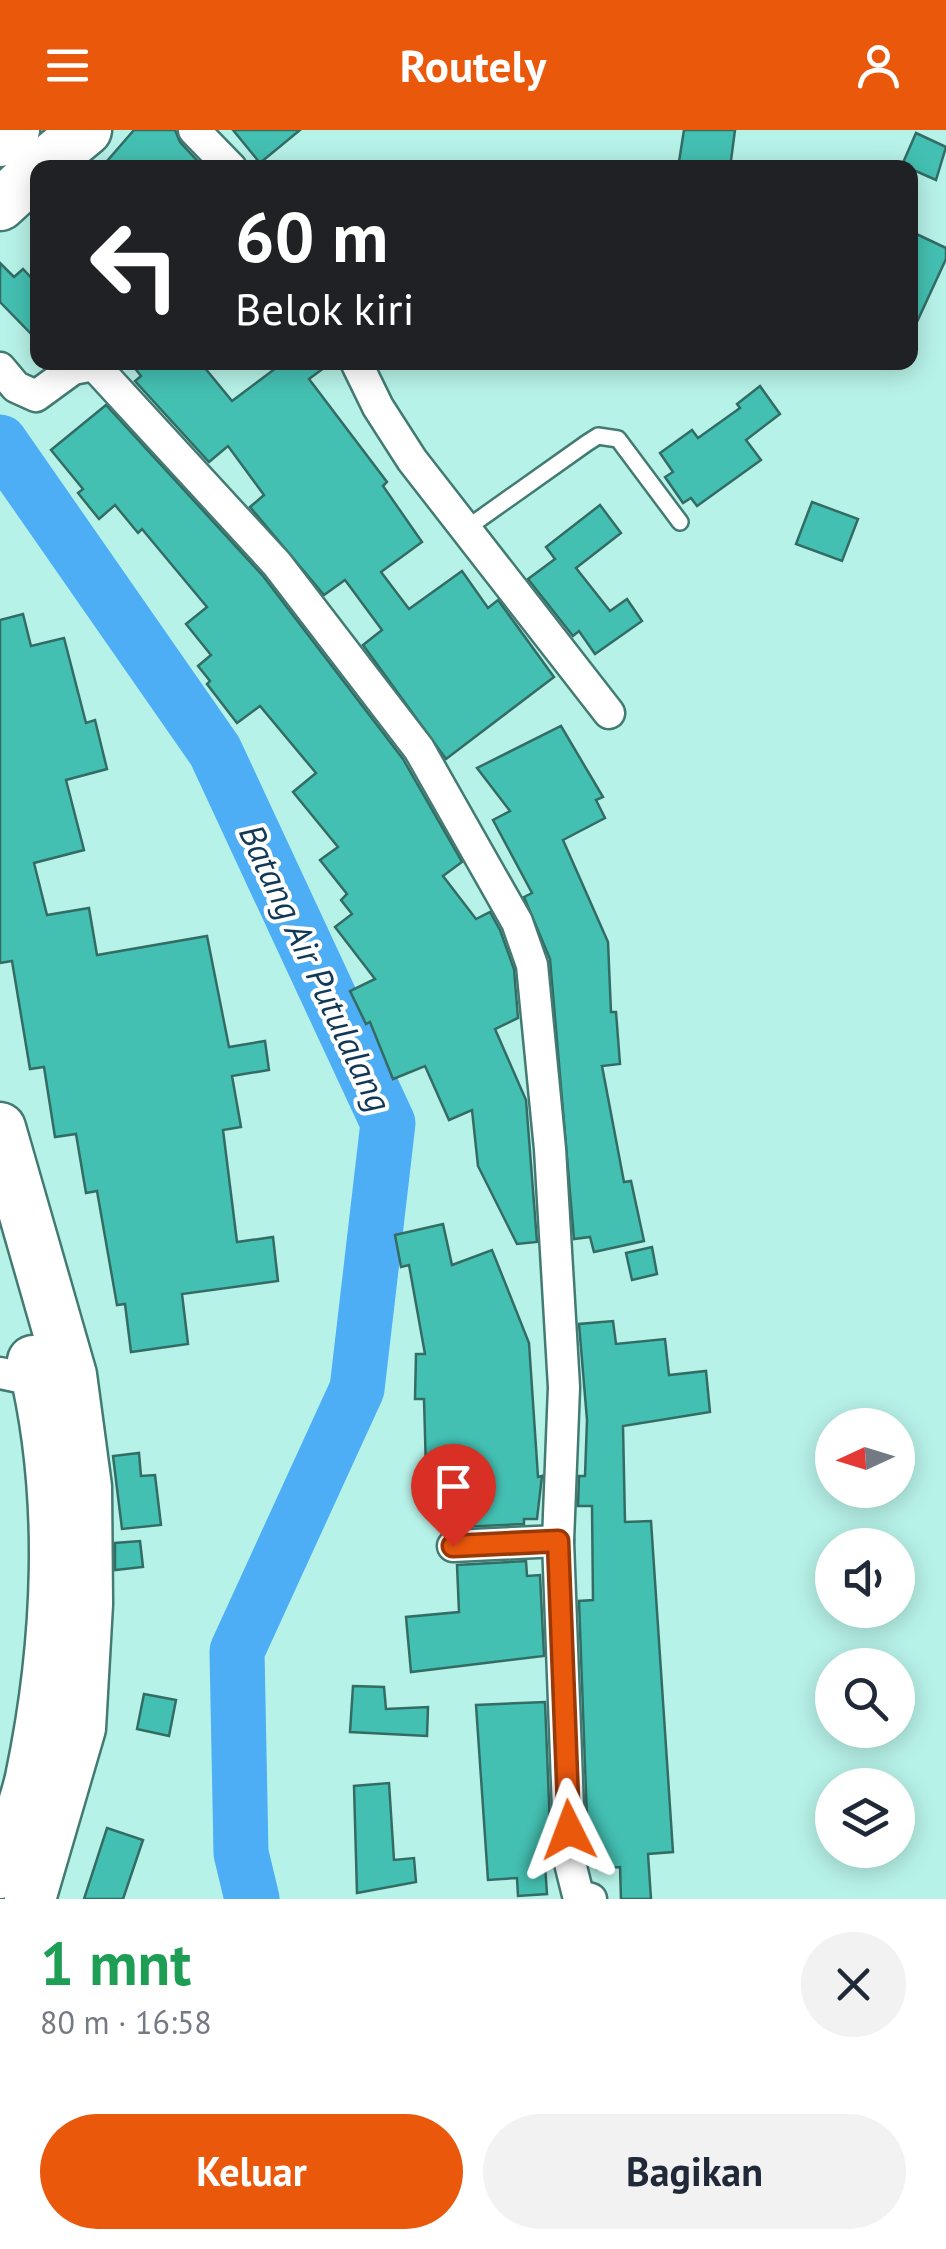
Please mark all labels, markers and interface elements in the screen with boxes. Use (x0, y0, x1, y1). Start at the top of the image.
text: Routely (400, 36, 546, 94)
icon: menu (40, 38, 95, 93)
icon: person (851, 38, 906, 93)
text: 60 m (235, 191, 388, 281)
icon: left (70, 200, 200, 330)
text: Belok kiri (235, 279, 415, 337)
water label: Batang Air Putulalang (229, 816, 403, 1119)
north arrow (815, 1408, 915, 1508)
map controls (815, 1408, 915, 1868)
pin (411, 1444, 496, 1547)
icon: arrive (426, 1459, 481, 1514)
button: sound (815, 1528, 915, 1628)
button: search (815, 1648, 915, 1748)
button: layers (815, 1768, 915, 1868)
position arrow (517, 1778, 621, 1882)
text: 1 mnt (40, 1924, 191, 2002)
button: close (801, 1932, 906, 2037)
text: 80 m · 16:58 (40, 2001, 212, 2043)
button: Keluar (40, 2114, 463, 2229)
button: Bagikan (483, 2114, 906, 2229)

